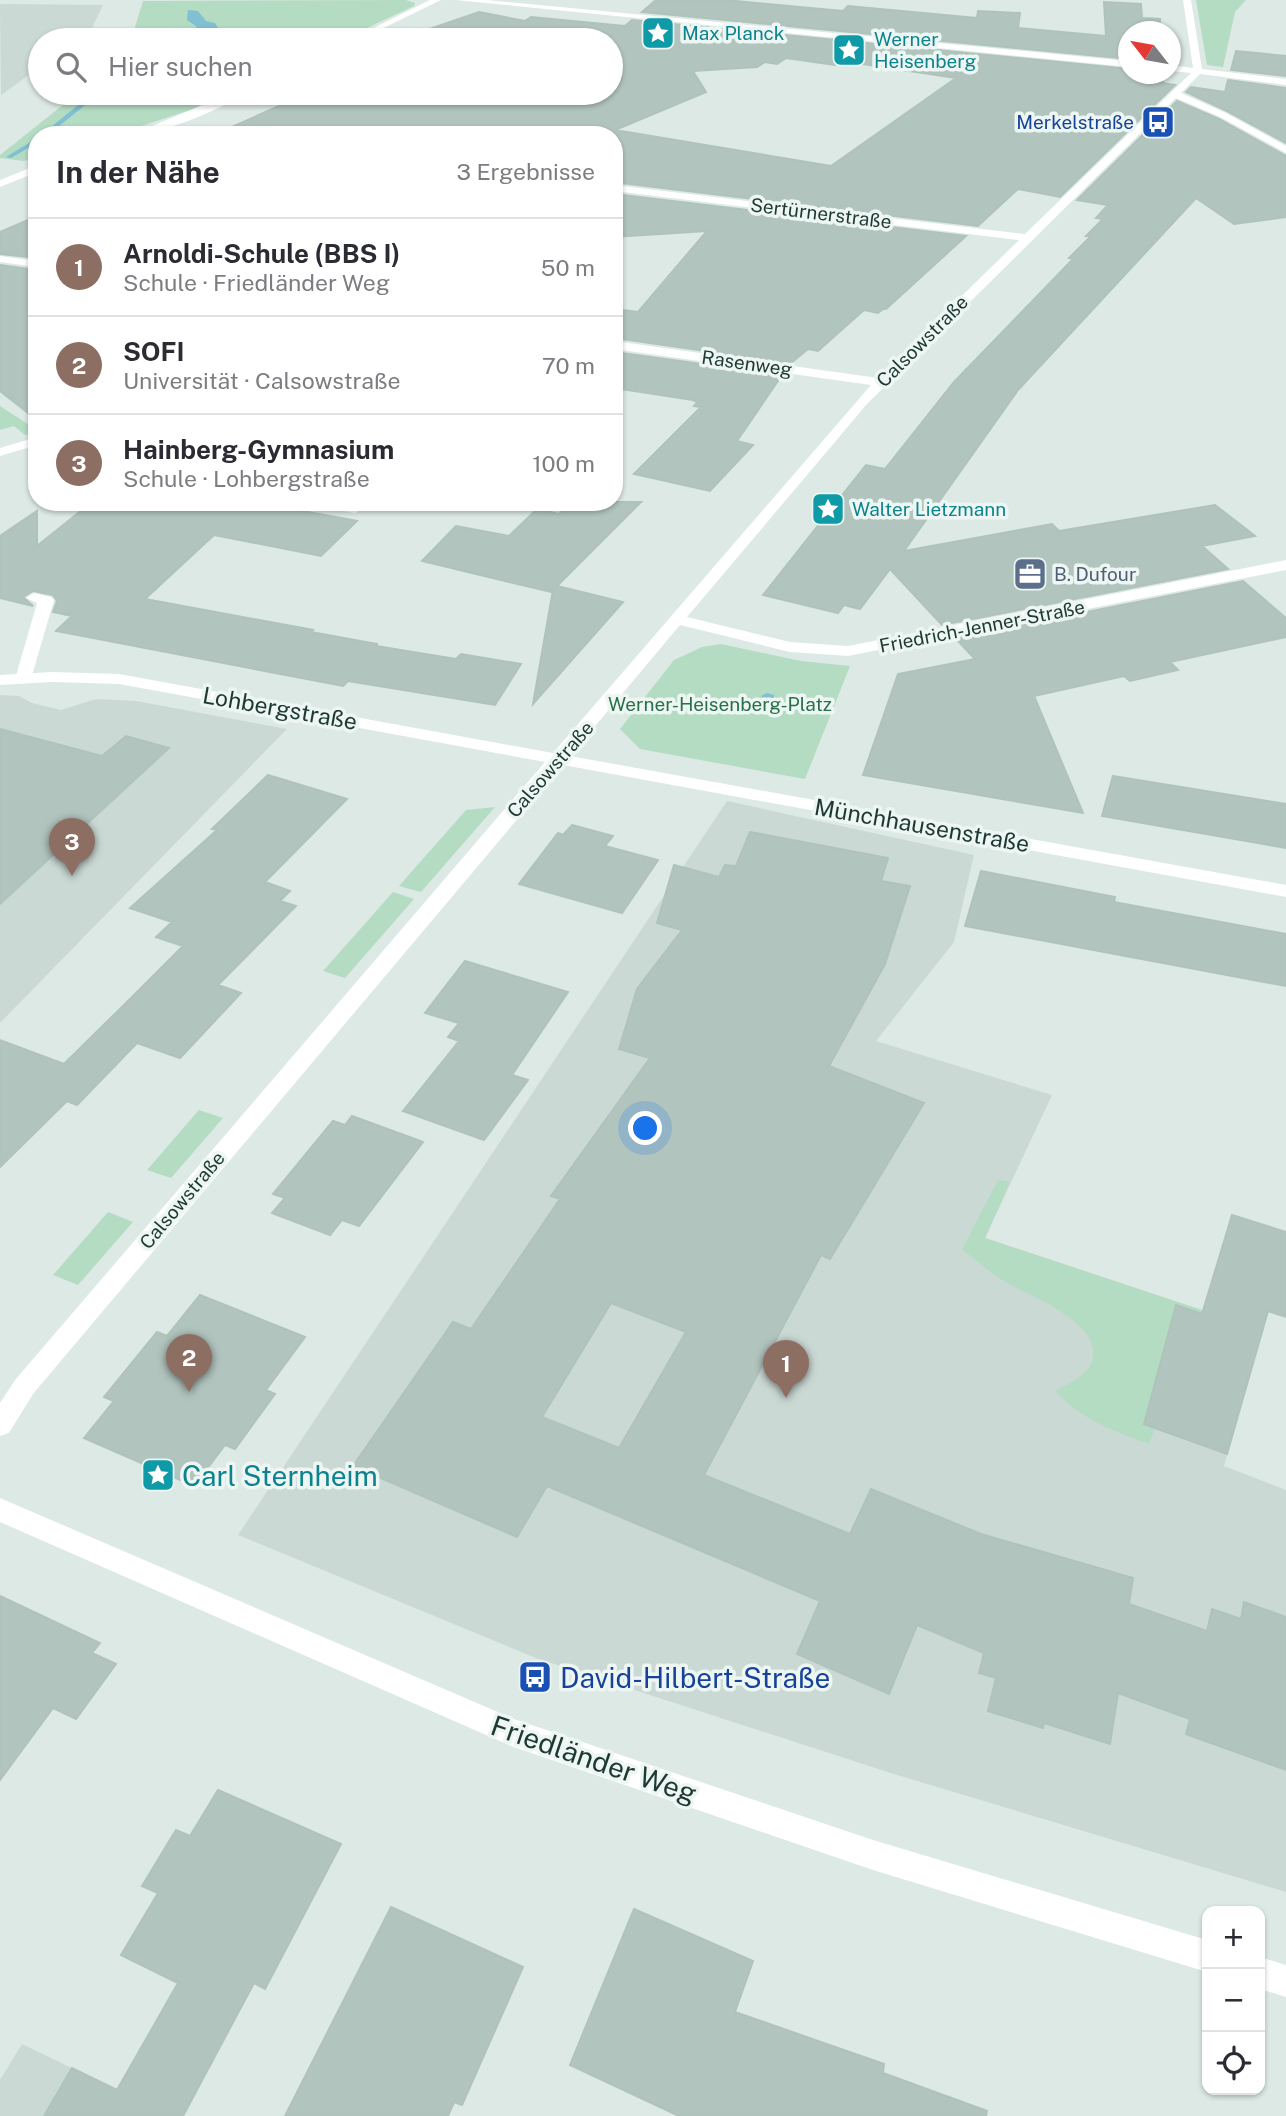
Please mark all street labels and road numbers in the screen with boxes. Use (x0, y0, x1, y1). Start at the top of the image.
street label: Sertürnerstraße (749, 193, 893, 233)
street label: Calsowstraße (872, 291, 972, 391)
street label: Rasenweg (700, 346, 794, 380)
street label: Friedrich-Jenner-Straße (877, 595, 1087, 657)
street label: Lohbergstraße (201, 681, 359, 735)
street label: Calsowstraße (502, 716, 598, 822)
street label: Münchhausenstraße (812, 793, 1032, 857)
street label: Calsowstraße (135, 1147, 229, 1253)
street label: Friedländer Weg (487, 1708, 701, 1810)

